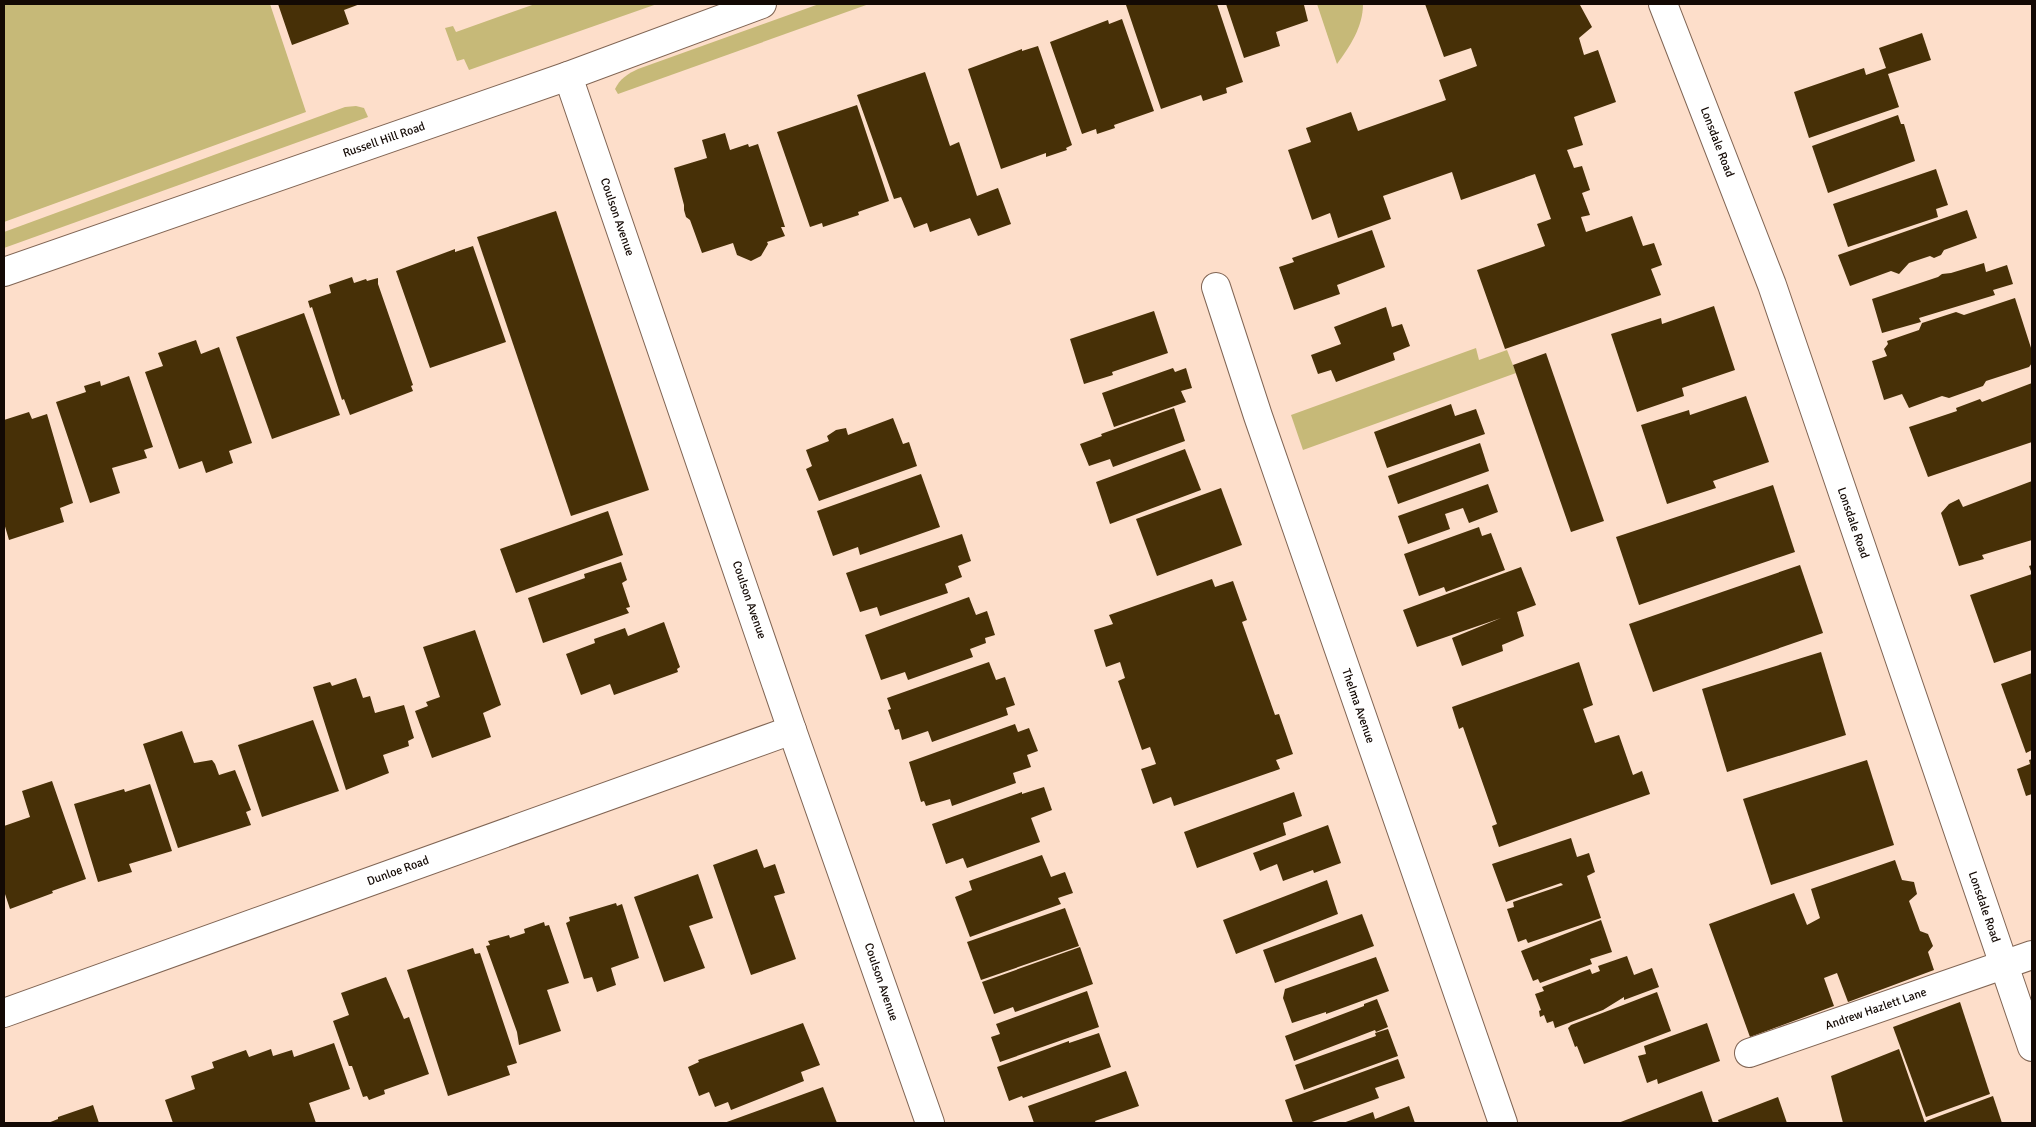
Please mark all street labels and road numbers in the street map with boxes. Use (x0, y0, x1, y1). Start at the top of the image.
street label: Lonsdale Road (1697, 105, 1737, 179)
street label: Russell Hill Road (341, 119, 427, 161)
street label: Coulson Avenue (597, 176, 637, 258)
street label: Lonsdale Road (1834, 485, 1872, 561)
street label: Coulson Avenue (729, 559, 769, 641)
street label: Thelma Avenue (1338, 667, 1378, 745)
street label: Dunloe Road (365, 853, 431, 889)
street label: Lonsdale Road (1965, 869, 2003, 945)
street label: Coulson Avenue (861, 941, 901, 1023)
street label: Andrew Hazlett Lane (1823, 985, 1929, 1033)

